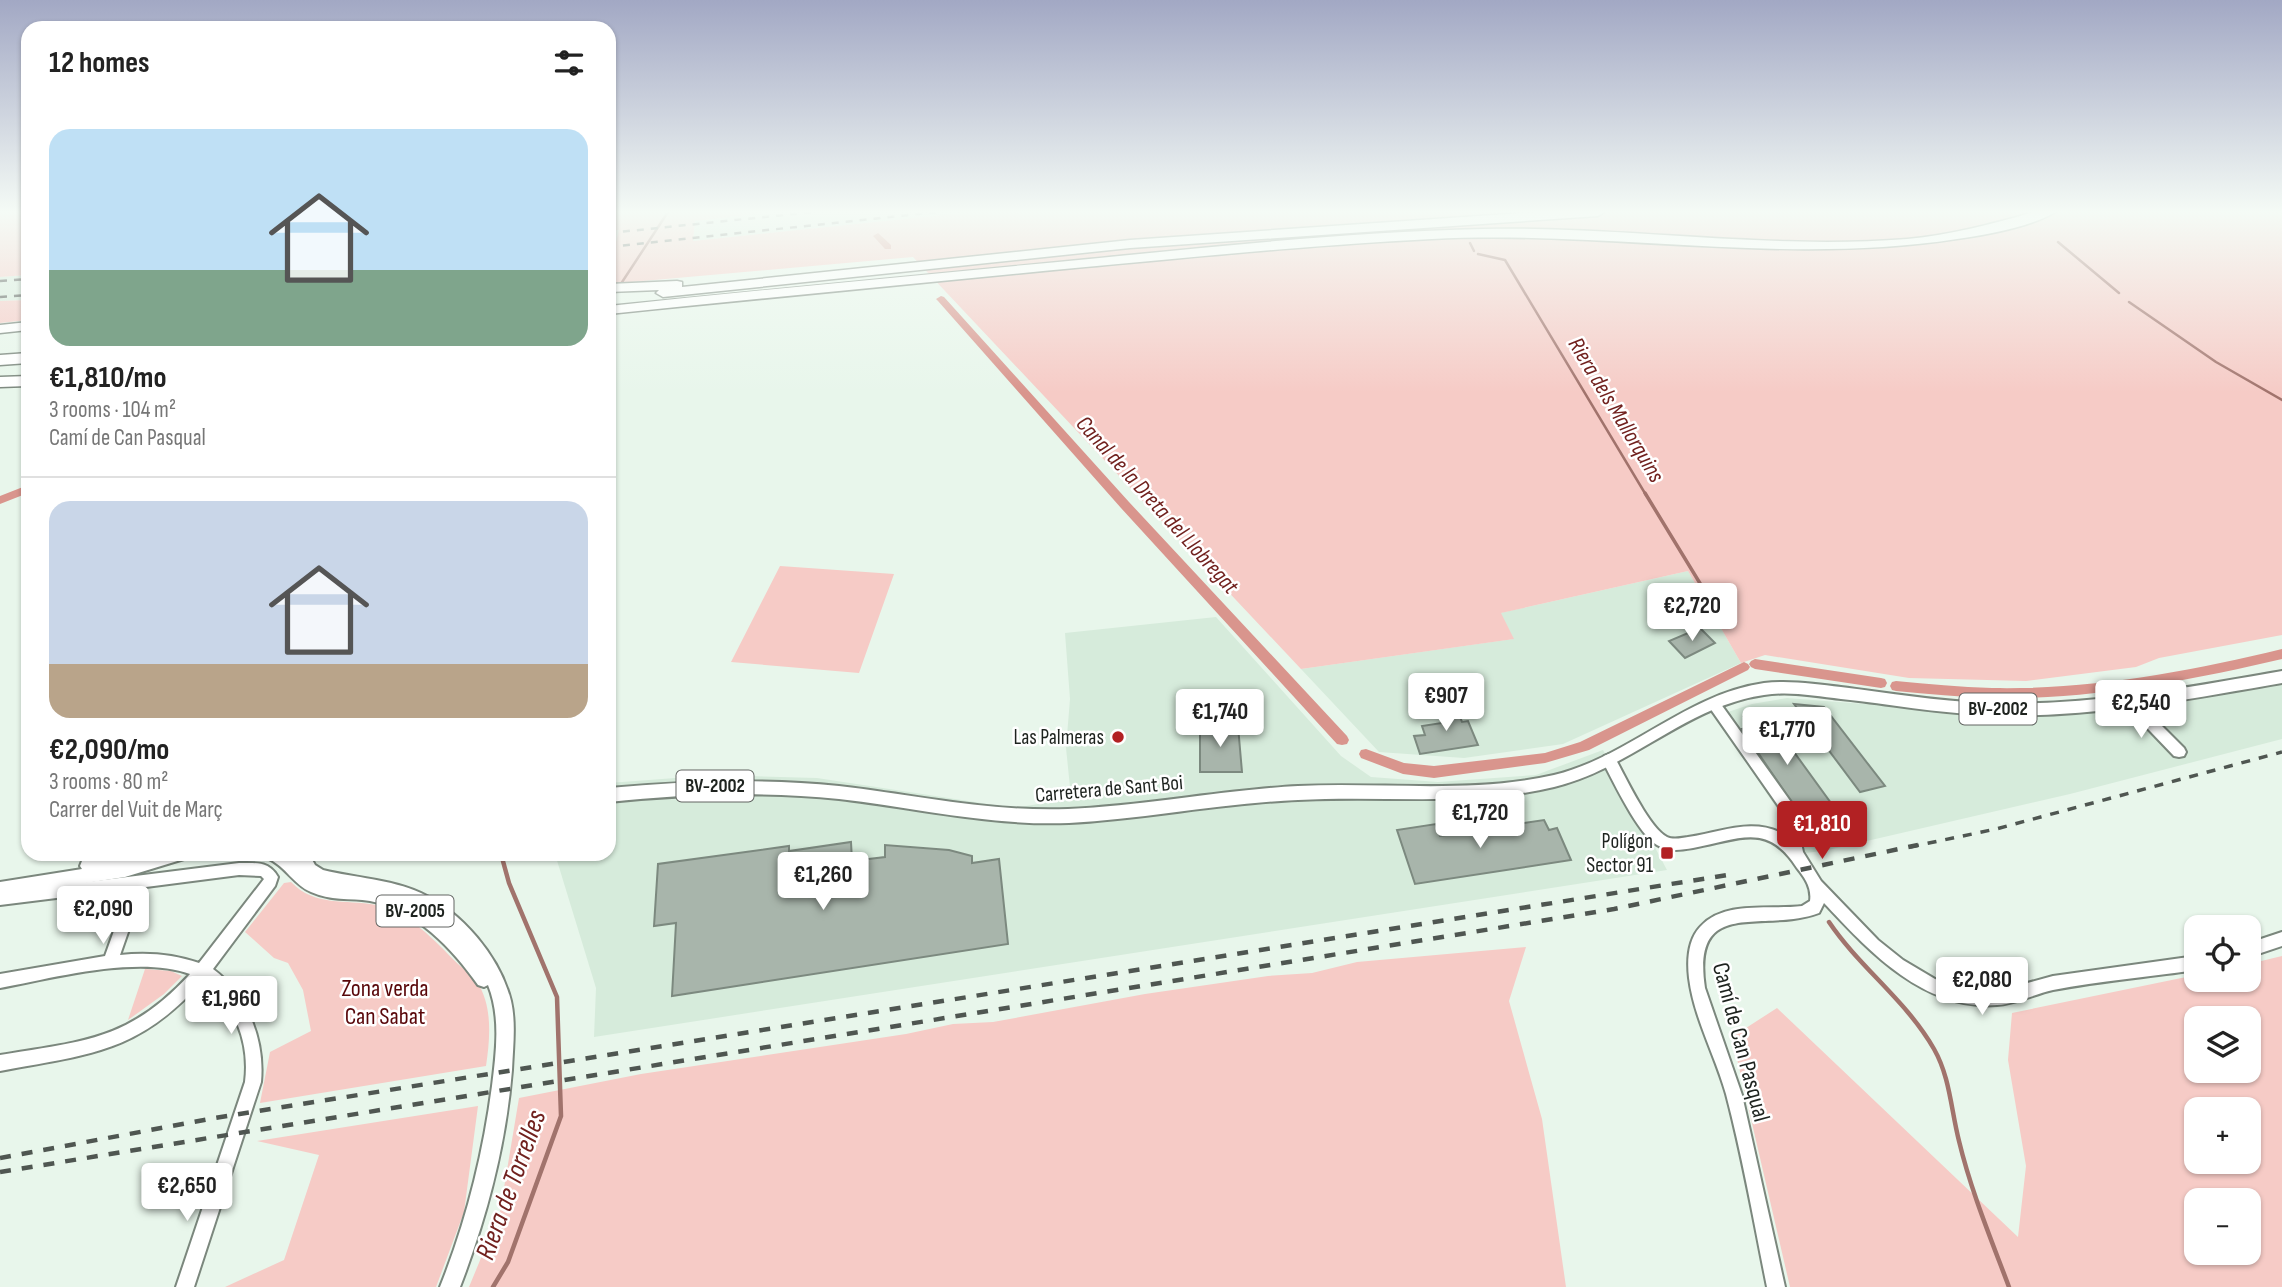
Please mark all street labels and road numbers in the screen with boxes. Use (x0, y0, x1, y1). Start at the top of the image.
road number: BV-2002 (1960, 694, 2036, 724)
street label: Carretera de Sant Boi (1034, 770, 1184, 808)
road number: BV-2002 (676, 771, 754, 802)
road number: BV-2005 (376, 896, 453, 926)
street label: Camí de Can Pasqual (1706, 959, 1776, 1125)

